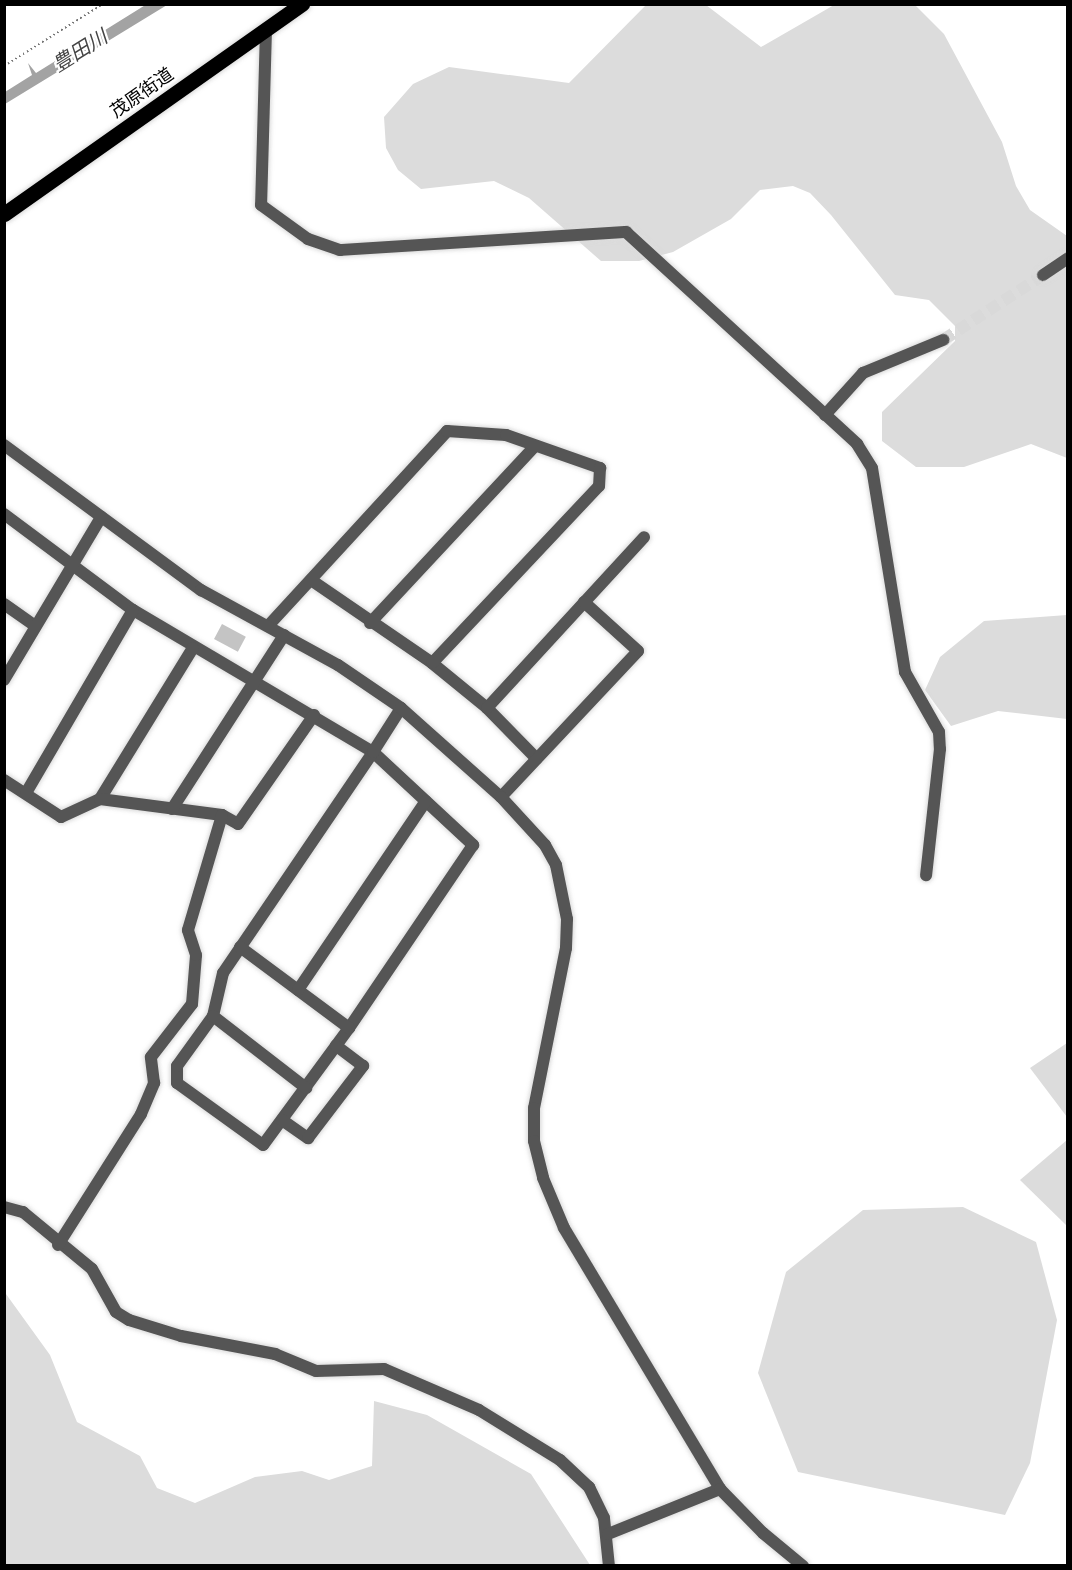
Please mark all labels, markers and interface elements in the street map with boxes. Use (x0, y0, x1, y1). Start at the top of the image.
water label: 豊田川 (48, 25, 112, 77)
street label: 茂原街道 (106, 64, 178, 122)

